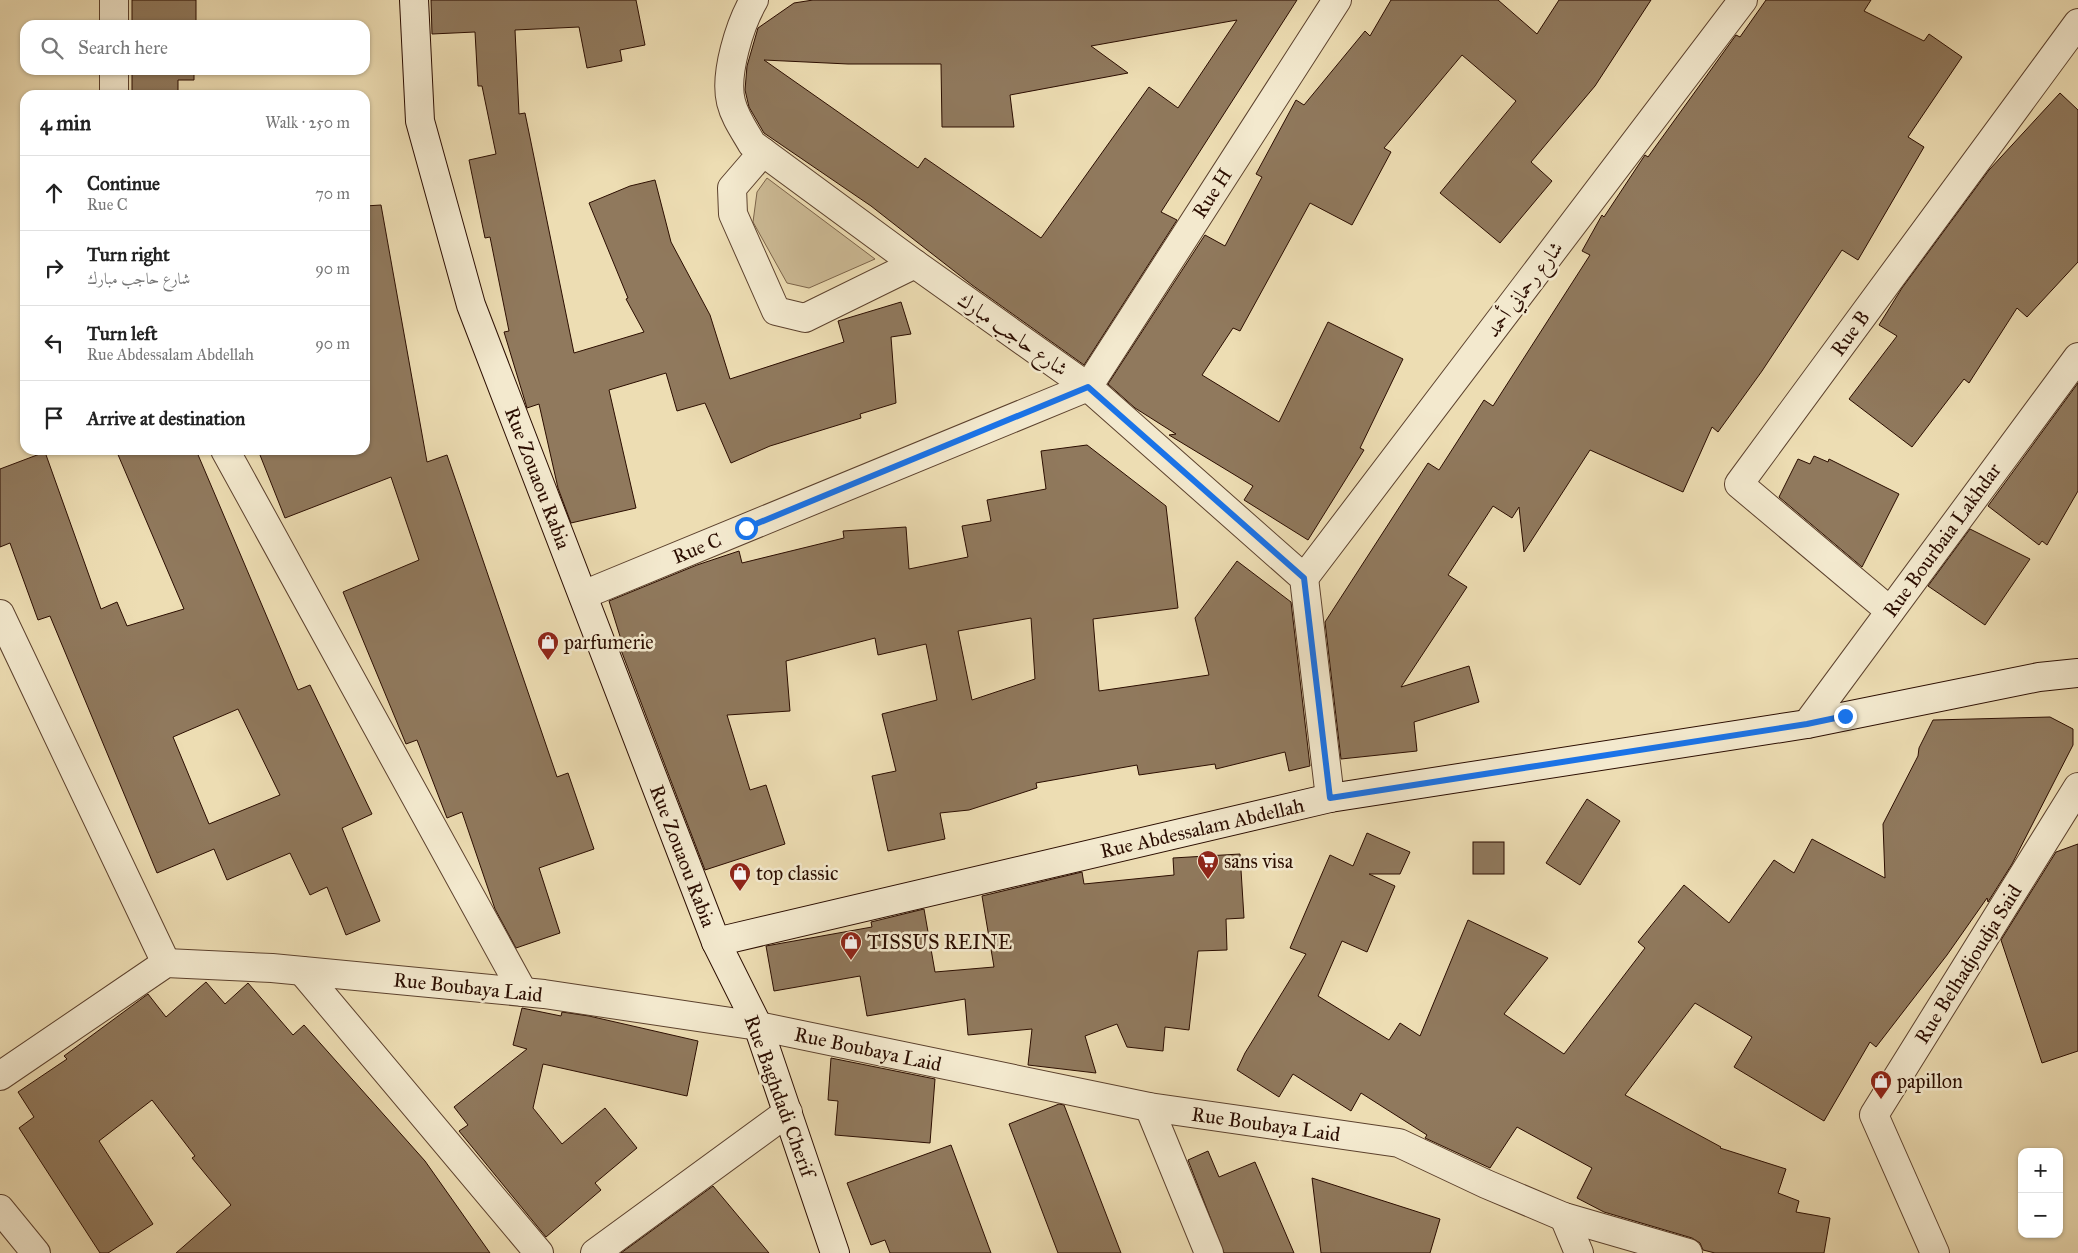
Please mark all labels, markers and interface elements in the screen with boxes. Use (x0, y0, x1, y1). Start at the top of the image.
search box (20, 20, 370, 75)
icon: search (38, 34, 66, 62)
text: Search here (78, 36, 168, 59)
text: 4 min (40, 110, 91, 136)
text: Walk · 250 m (265, 113, 350, 132)
street label: Rue H (1187, 164, 1237, 222)
text: Continue (87, 172, 160, 195)
icon: ahead (40, 179, 68, 207)
text: 70 m (315, 184, 350, 203)
text: Rue C (87, 195, 128, 214)
street label: شارع رحماني أحمد (1479, 235, 1573, 345)
text: Turn right (87, 243, 170, 266)
icon: right (40, 254, 68, 282)
text: 90 m (315, 259, 350, 278)
text: شارع حاجب مبارك (87, 269, 190, 288)
street label: شارع حاجب مبارك (950, 287, 1073, 386)
street label: Rue B (1825, 306, 1875, 360)
text: Turn left (87, 322, 157, 345)
icon: left (40, 329, 68, 357)
text: 90 m (315, 334, 350, 353)
text: Rue Abdessalam Abdellah (87, 345, 254, 364)
icon: arrive (40, 404, 68, 432)
street label: Rue Zouaou Rabia (500, 404, 576, 553)
text: Arrive at destination (87, 407, 245, 430)
street label: Rue Bourbaia Lakhdar (1878, 458, 2006, 622)
route start (735, 517, 758, 540)
street label: Rue C (669, 527, 725, 569)
shop icon: parfumerie (536, 630, 560, 661)
place label: parfumerie (563, 630, 654, 654)
route end (1834, 705, 1857, 728)
street label: Rue Zouaou Rabia (645, 782, 721, 931)
street label: Rue Abdessalam Abdellah (1098, 793, 1306, 863)
supermarket icon: sans visa (1196, 849, 1220, 880)
place label: sans visa (1224, 849, 1294, 873)
shop icon: top classic (728, 861, 752, 892)
place label: top classic (756, 861, 838, 885)
street label: Rue Belhadjoudja Said (1909, 880, 2027, 1048)
shop icon: TISSUS REINE (839, 930, 863, 961)
place label: TISSUS REINE (867, 930, 1012, 954)
street label: Rue Boubaya Laid (392, 967, 544, 1007)
street label: Rue Baghdadi Cherif (739, 1012, 822, 1184)
street label: Rue Boubaya Laid (792, 1022, 944, 1076)
shop icon: papillon (1869, 1069, 1893, 1100)
place label: papillon (1896, 1069, 1963, 1093)
street label: Rue Boubaya Laid (1190, 1102, 1342, 1146)
map controls (2018, 1148, 2063, 1238)
button: + (2018, 1148, 2063, 1193)
button: − (2018, 1193, 2063, 1238)

